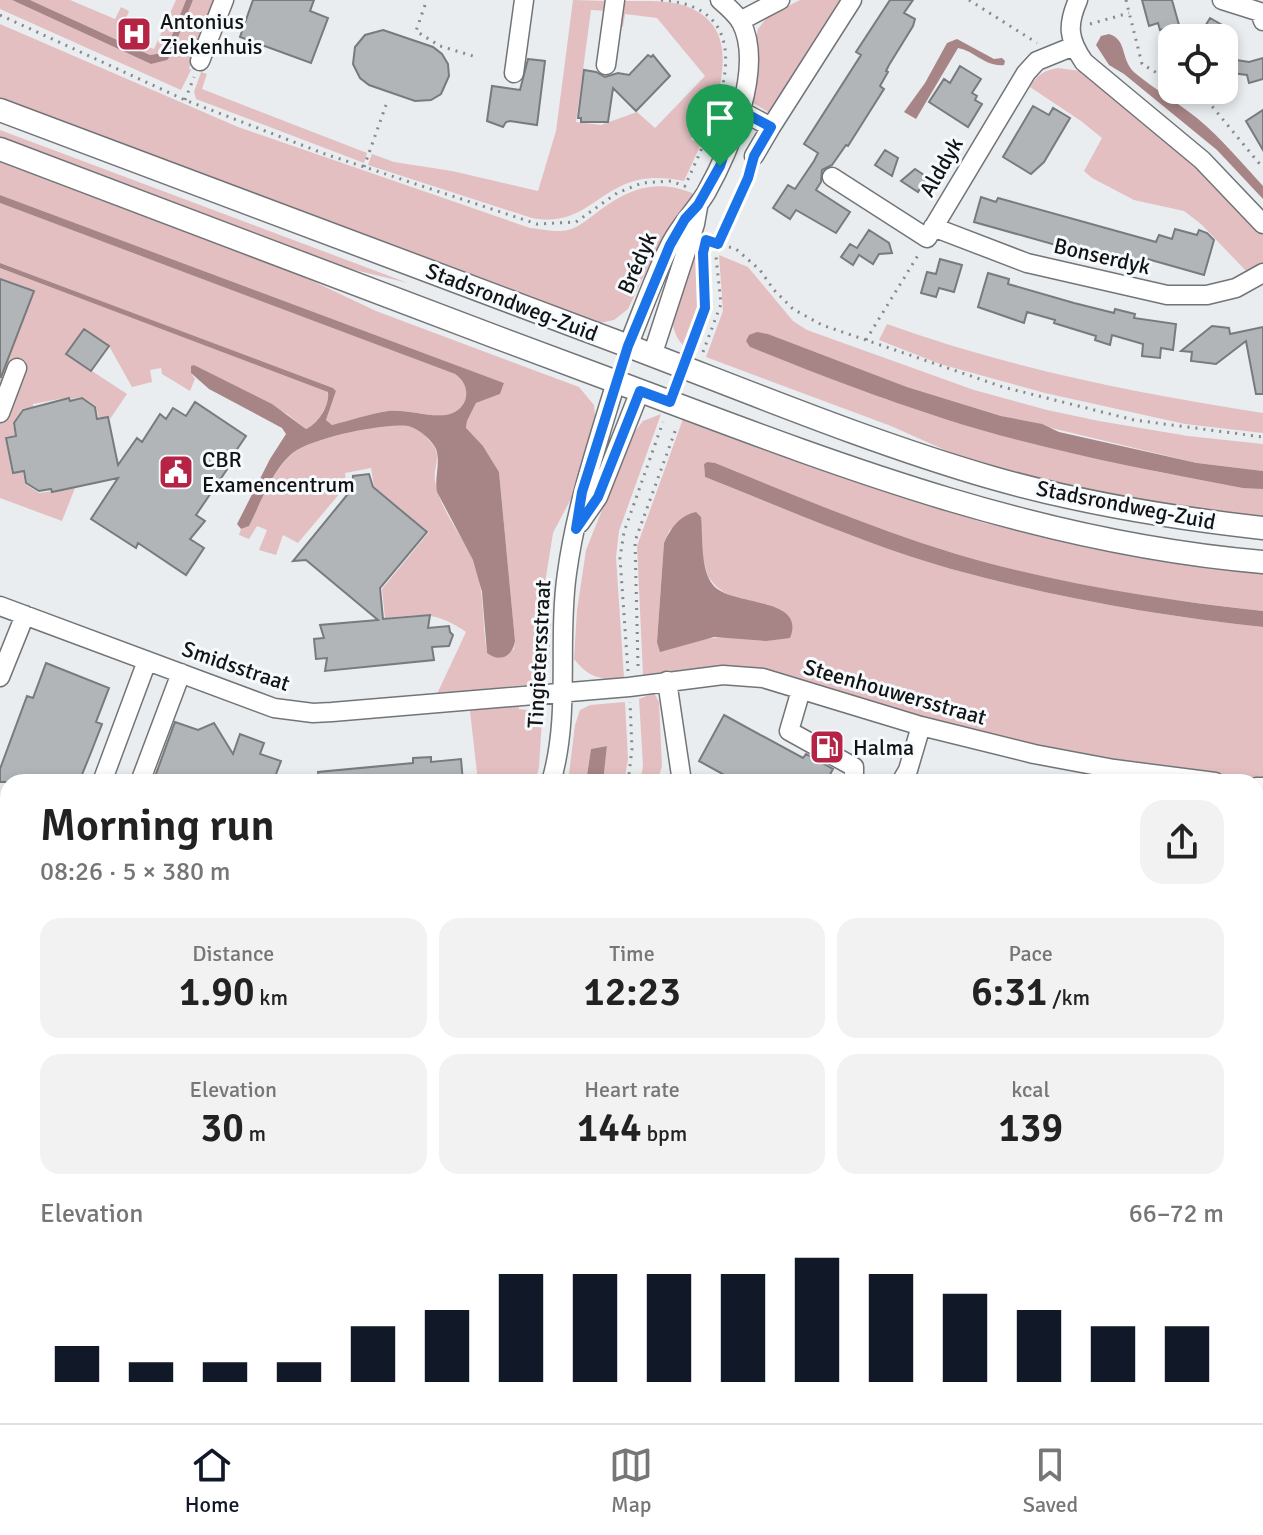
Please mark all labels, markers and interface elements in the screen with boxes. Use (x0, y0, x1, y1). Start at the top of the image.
place label: Antonius Ziekenhuis (160, 8, 262, 60)
hospital icon: Antonius Ziekenhuis (115, 15, 153, 53)
map controls (1158, 24, 1238, 104)
button: locate (1158, 24, 1238, 104)
pin (686, 84, 754, 166)
icon: arrive (698, 96, 742, 140)
street label: Alddyk (913, 132, 969, 202)
street label: Brédyk (612, 228, 662, 298)
street label: Bonserdyk (1051, 232, 1153, 280)
street label: Stadsrondweg-Zuid (422, 257, 602, 347)
place label: CBR Examencentrum (202, 446, 355, 498)
public building icon: CBR Examencentrum (157, 453, 195, 491)
street label: Stadsrondweg-Zuid (1034, 474, 1218, 536)
street label: Tingietersstraat (522, 579, 556, 729)
street label: Smidsstraat (179, 635, 294, 697)
street label: Steenhouwersstraat (801, 653, 990, 731)
fuel station icon: Halma (808, 728, 846, 766)
place label: Halma (853, 734, 914, 761)
text: Morning run (40, 799, 275, 853)
button: share (1140, 800, 1224, 884)
text: 08:26 · 5 × 380 m (40, 856, 231, 888)
text: Distance (192, 940, 274, 967)
text: Time (609, 940, 655, 967)
text: Pace (1008, 940, 1053, 967)
text: 1.90 (179, 967, 255, 1017)
text: 12:23 (583, 967, 681, 1017)
text: 6:31 (971, 967, 1047, 1017)
text: km (255, 984, 288, 1011)
text: /km (1047, 984, 1090, 1011)
text: Elevation (190, 1076, 277, 1103)
text: Heart rate (584, 1076, 680, 1103)
text: kcal (1011, 1076, 1050, 1103)
text: 30 (201, 1103, 244, 1153)
text: 144 (577, 1103, 642, 1153)
text: 139 (998, 1103, 1063, 1153)
text: m (244, 1120, 266, 1147)
text: bpm (642, 1120, 687, 1147)
text: Elevation (40, 1198, 144, 1230)
text: 66–72 m (1129, 1198, 1224, 1230)
tab: Home (185, 1443, 240, 1518)
tab: Map (609, 1443, 653, 1518)
tab: Saved (1023, 1443, 1078, 1518)

